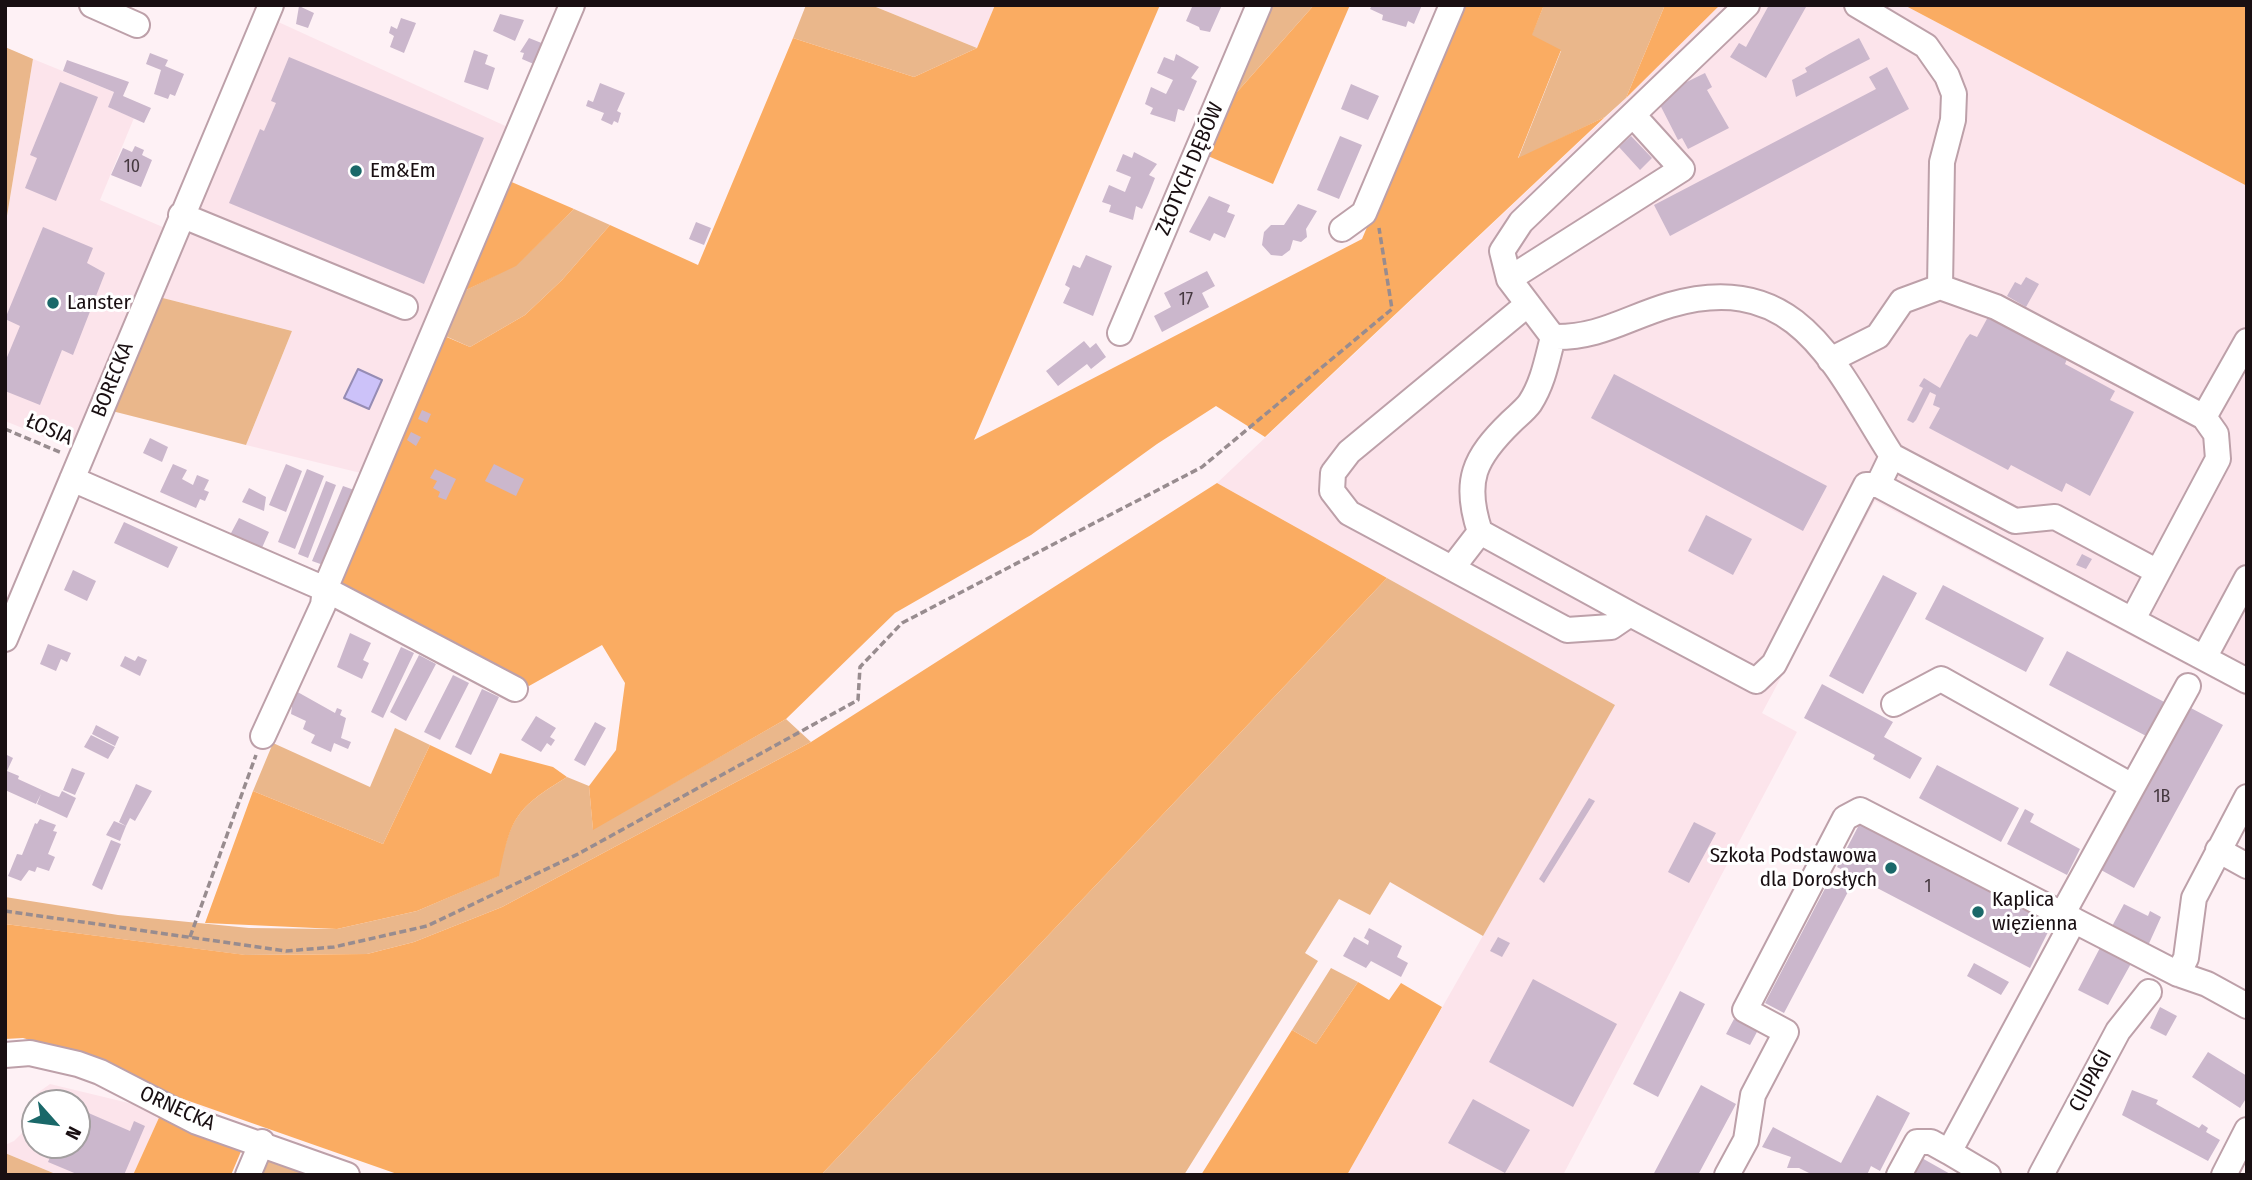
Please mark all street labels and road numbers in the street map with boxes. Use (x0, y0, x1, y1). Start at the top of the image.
street label: ZŁOTYCH DĘBÓW (1151, 99, 1229, 239)
street label: BORECKA (87, 339, 139, 421)
street label: ŁOSIA (22, 409, 76, 451)
street label: CIUPAGI (2064, 1046, 2118, 1116)
street label: ORNECKA (135, 1081, 219, 1137)

